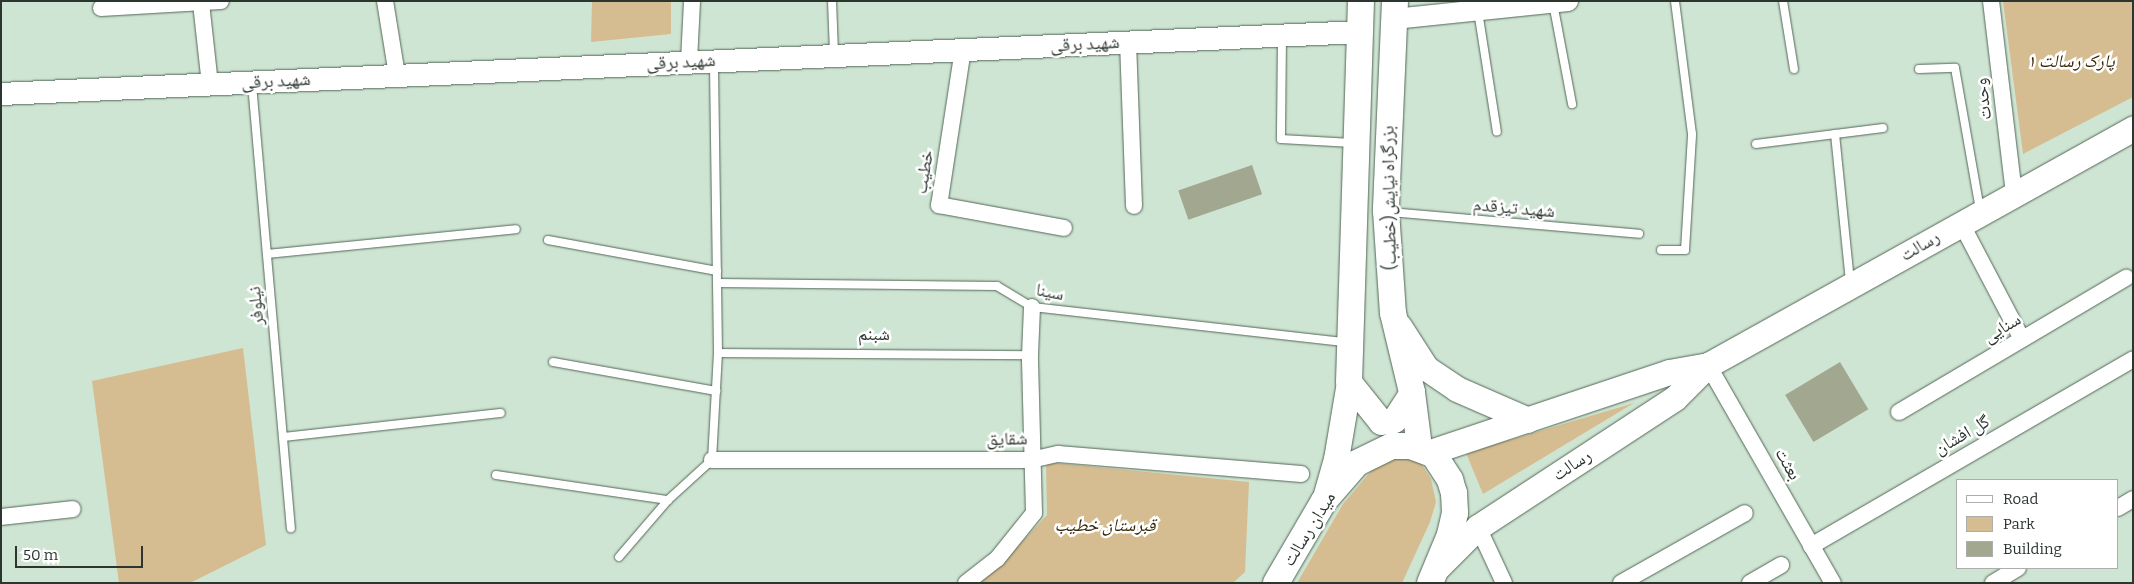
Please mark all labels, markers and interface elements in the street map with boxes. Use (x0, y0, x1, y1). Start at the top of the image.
street label: شهید برقی (1050, 31, 1120, 57)
street label: شهید برقی (646, 49, 716, 75)
park label: پارک رسالت ۱ (2027, 50, 2115, 72)
street label: شهید برقی (241, 68, 311, 94)
street label: وحدت (1970, 77, 1996, 121)
street label: بزرگراه نیایش(خطیب) (1377, 125, 1401, 271)
street label: خطیب (910, 149, 938, 195)
street label: شهید تیزقدم (1472, 194, 1556, 222)
street label: رسالت (1896, 226, 1944, 266)
street label: سینا (1034, 279, 1066, 305)
street label: نیلوفر (244, 286, 268, 326)
street label: سنایی (1979, 308, 2025, 348)
street label: شبنم (858, 323, 890, 345)
street label: گل افشان (1930, 410, 1994, 460)
street label: شقایق (986, 428, 1028, 450)
street label: بعثت (1770, 444, 1806, 484)
street label: رسالت (1549, 445, 1595, 485)
legend (1956, 479, 2119, 569)
street label: میدان رسالت (1278, 488, 1340, 570)
text: Road (2003, 490, 2038, 508)
park label: قبرستان خطیب (1055, 514, 1155, 536)
text: Park (2003, 515, 2035, 533)
scale bar (18, 536, 145, 568)
text: Building (2003, 540, 2062, 558)
text: 50 m (23, 546, 58, 564)

